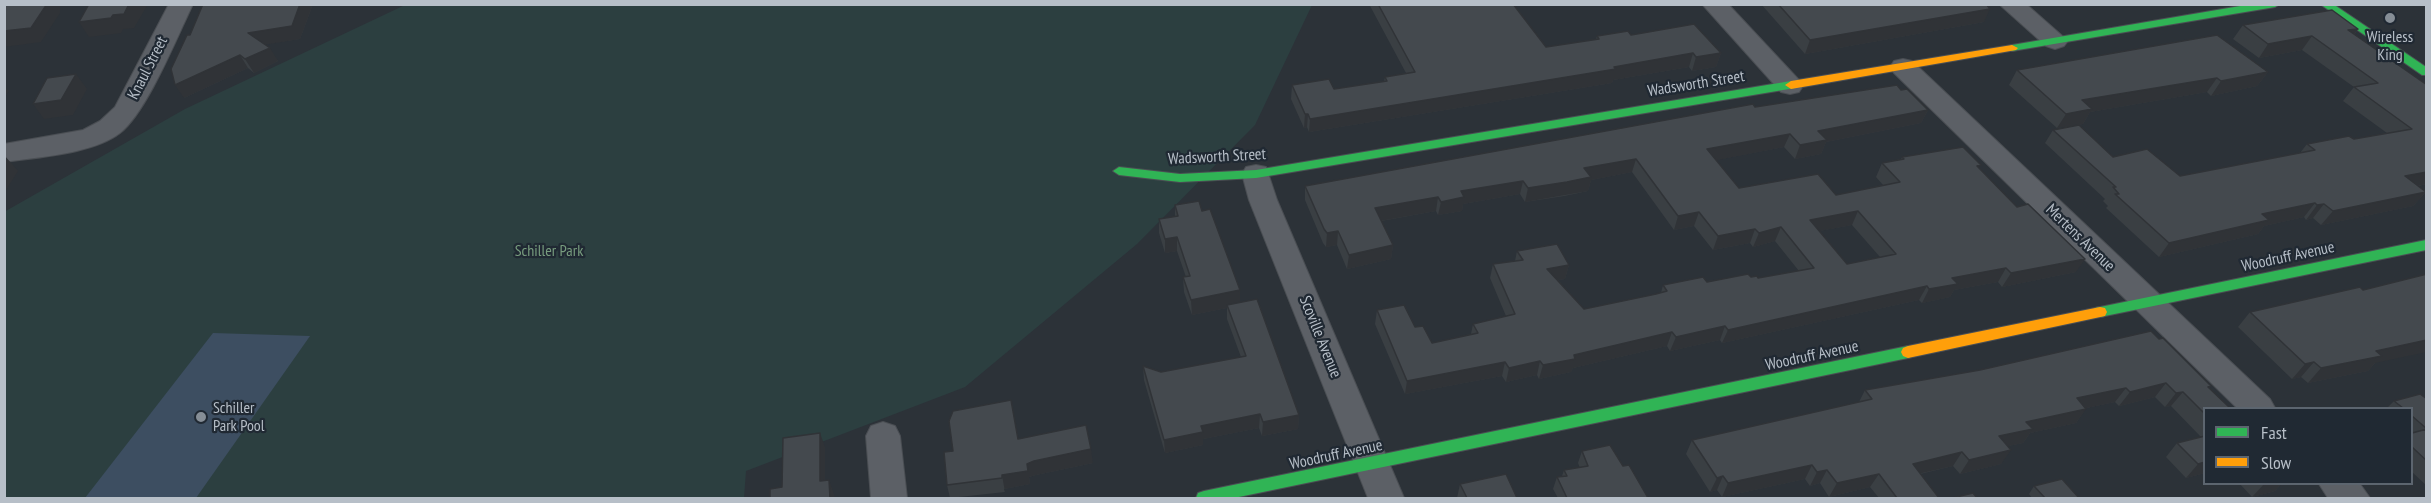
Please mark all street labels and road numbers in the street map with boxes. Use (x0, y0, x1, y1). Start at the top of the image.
street label: Knaul Street (124, 33, 172, 103)
street label: Wadsworth Street (1646, 67, 1746, 101)
street label: Wadsworth Street (1168, 145, 1266, 169)
street label: Mertens Avenue (2041, 200, 2119, 276)
street label: Woodruff Avenue (2240, 238, 2336, 276)
street label: Scoville Avenue (1295, 293, 1345, 381)
street label: Woodruff Avenue (1764, 337, 1860, 375)
street label: Woodruff Avenue (1288, 436, 1384, 474)

